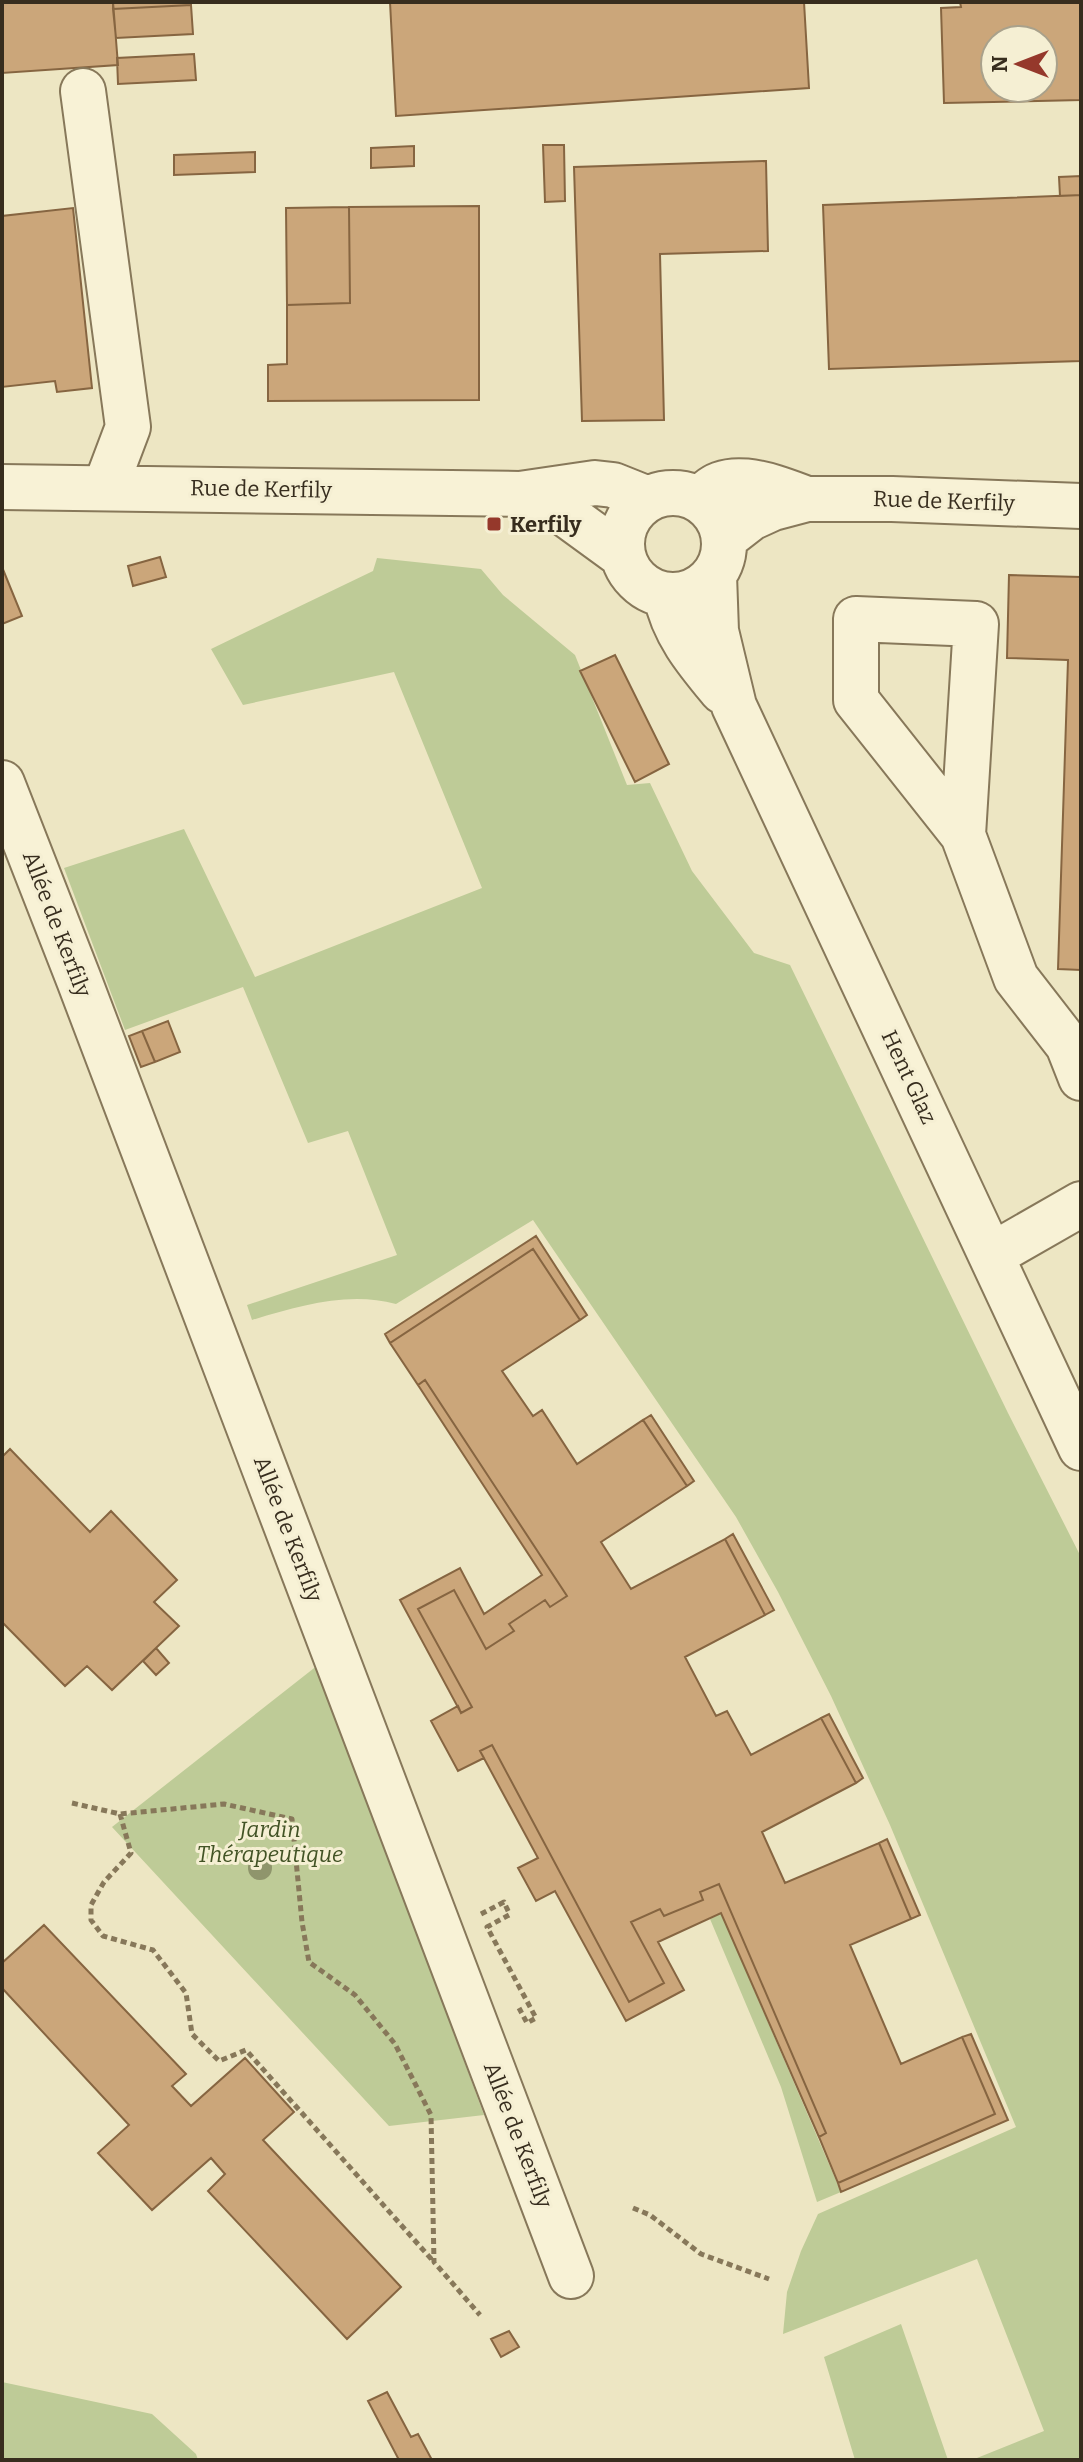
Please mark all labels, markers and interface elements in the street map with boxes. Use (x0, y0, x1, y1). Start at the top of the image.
north arrow (979, 24, 1059, 104)
text: N (986, 55, 1013, 72)
street label: Rue de Kerfily (190, 474, 333, 504)
street label: Rue de Kerfily (873, 485, 1016, 517)
place label: Kerfily (510, 511, 582, 538)
marker: Kerfily (485, 515, 503, 533)
street label: Allée de Kerfily (17, 847, 97, 1001)
street label: Hent Glaz (876, 1026, 942, 1128)
street label: Allée de Kerfily (248, 1452, 328, 1606)
park label: Jardin Thérapeutique (197, 1816, 343, 1868)
street label: Allée de Kerfily (478, 2058, 558, 2212)

